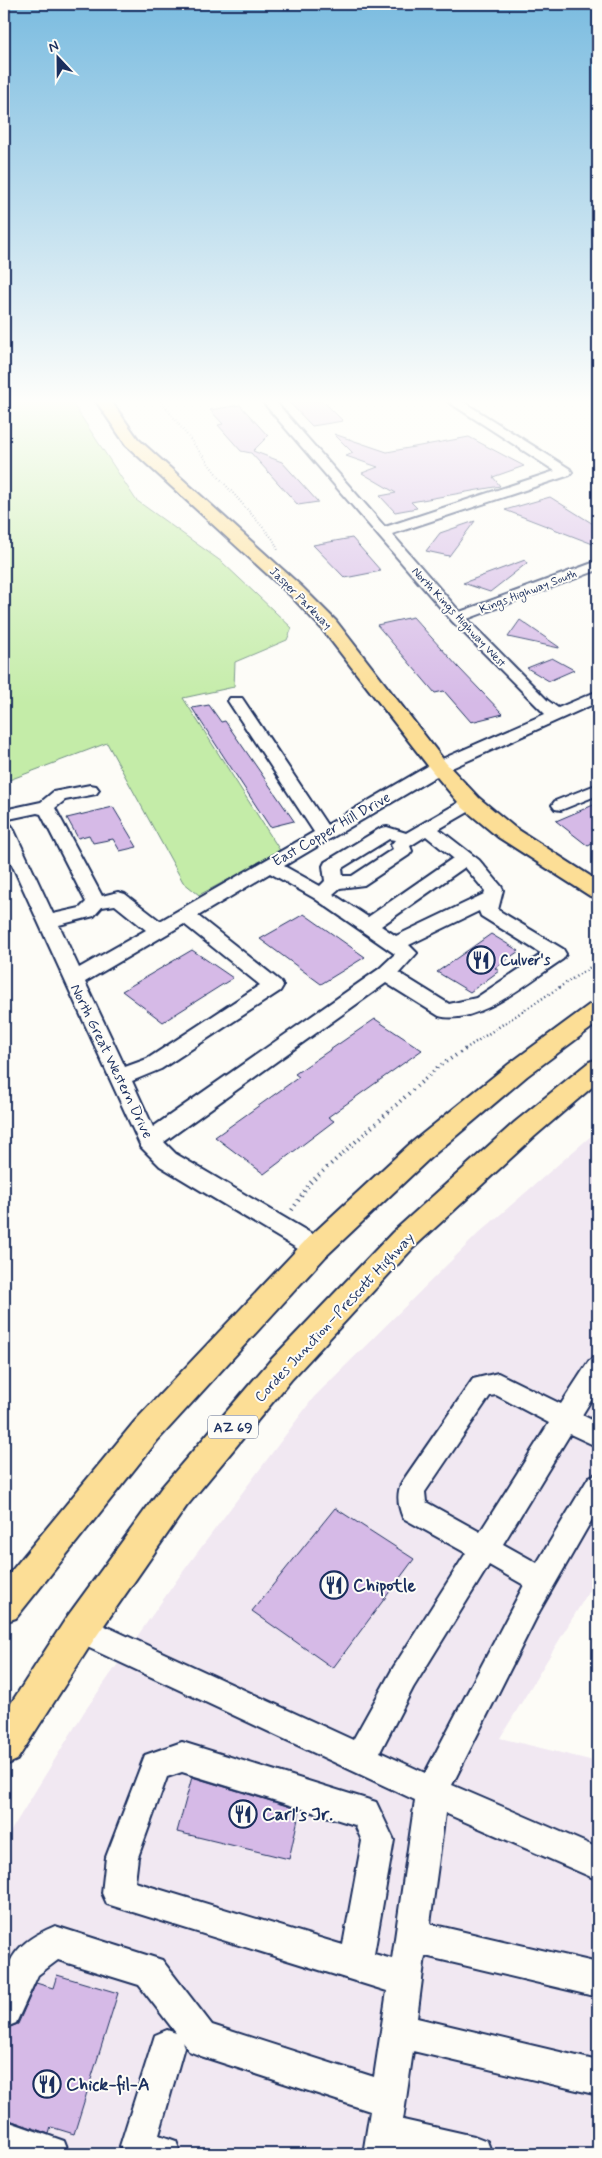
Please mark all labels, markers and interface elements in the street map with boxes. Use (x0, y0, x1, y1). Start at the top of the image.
north arrow (32, 32, 82, 82)
text: N (46, 37, 61, 57)
street label: Jasper Parkway (266, 564, 335, 633)
street label: North Kings Highway West (408, 564, 510, 672)
street label: Kings Highway South (477, 566, 579, 618)
street label: East Copper Hill Drive (269, 788, 395, 872)
restaurant icon: Culver's (466, 945, 496, 975)
place label: Culver's (500, 951, 551, 971)
street label: North Great Western Drive (65, 981, 157, 1142)
street label: Cordes Junction–Prescott Highway (250, 1228, 420, 1408)
road number: AZ 69 (208, 1415, 258, 1438)
restaurant icon: Chipotle (319, 1570, 349, 1600)
place label: Chipotle (353, 1574, 416, 1598)
restaurant icon: Carl's Jr. (228, 1799, 258, 1829)
place label: Carl's Jr. (262, 1803, 333, 1827)
restaurant icon: Chick-fil-A (32, 2069, 62, 2099)
place label: Chick-fil-A (66, 2073, 150, 2097)

